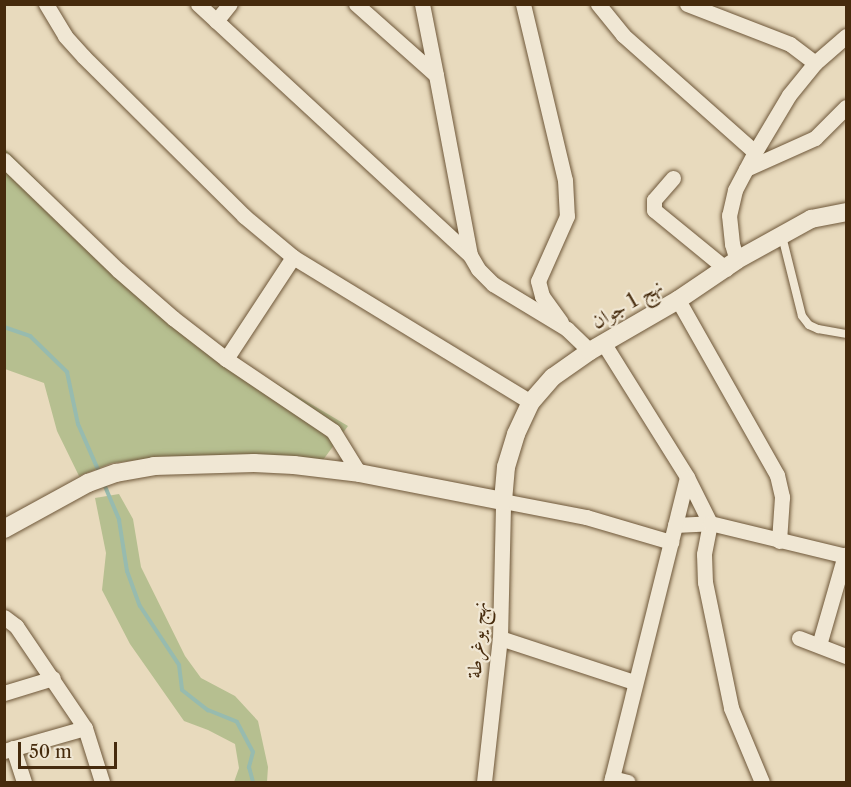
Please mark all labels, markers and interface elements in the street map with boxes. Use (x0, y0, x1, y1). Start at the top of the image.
street label: نهج 1 جوان (587, 274, 667, 334)
street label: نهج يوغرطة (462, 601, 492, 679)
scale bar (21, 730, 120, 768)
text: 50 m (29, 741, 72, 763)

